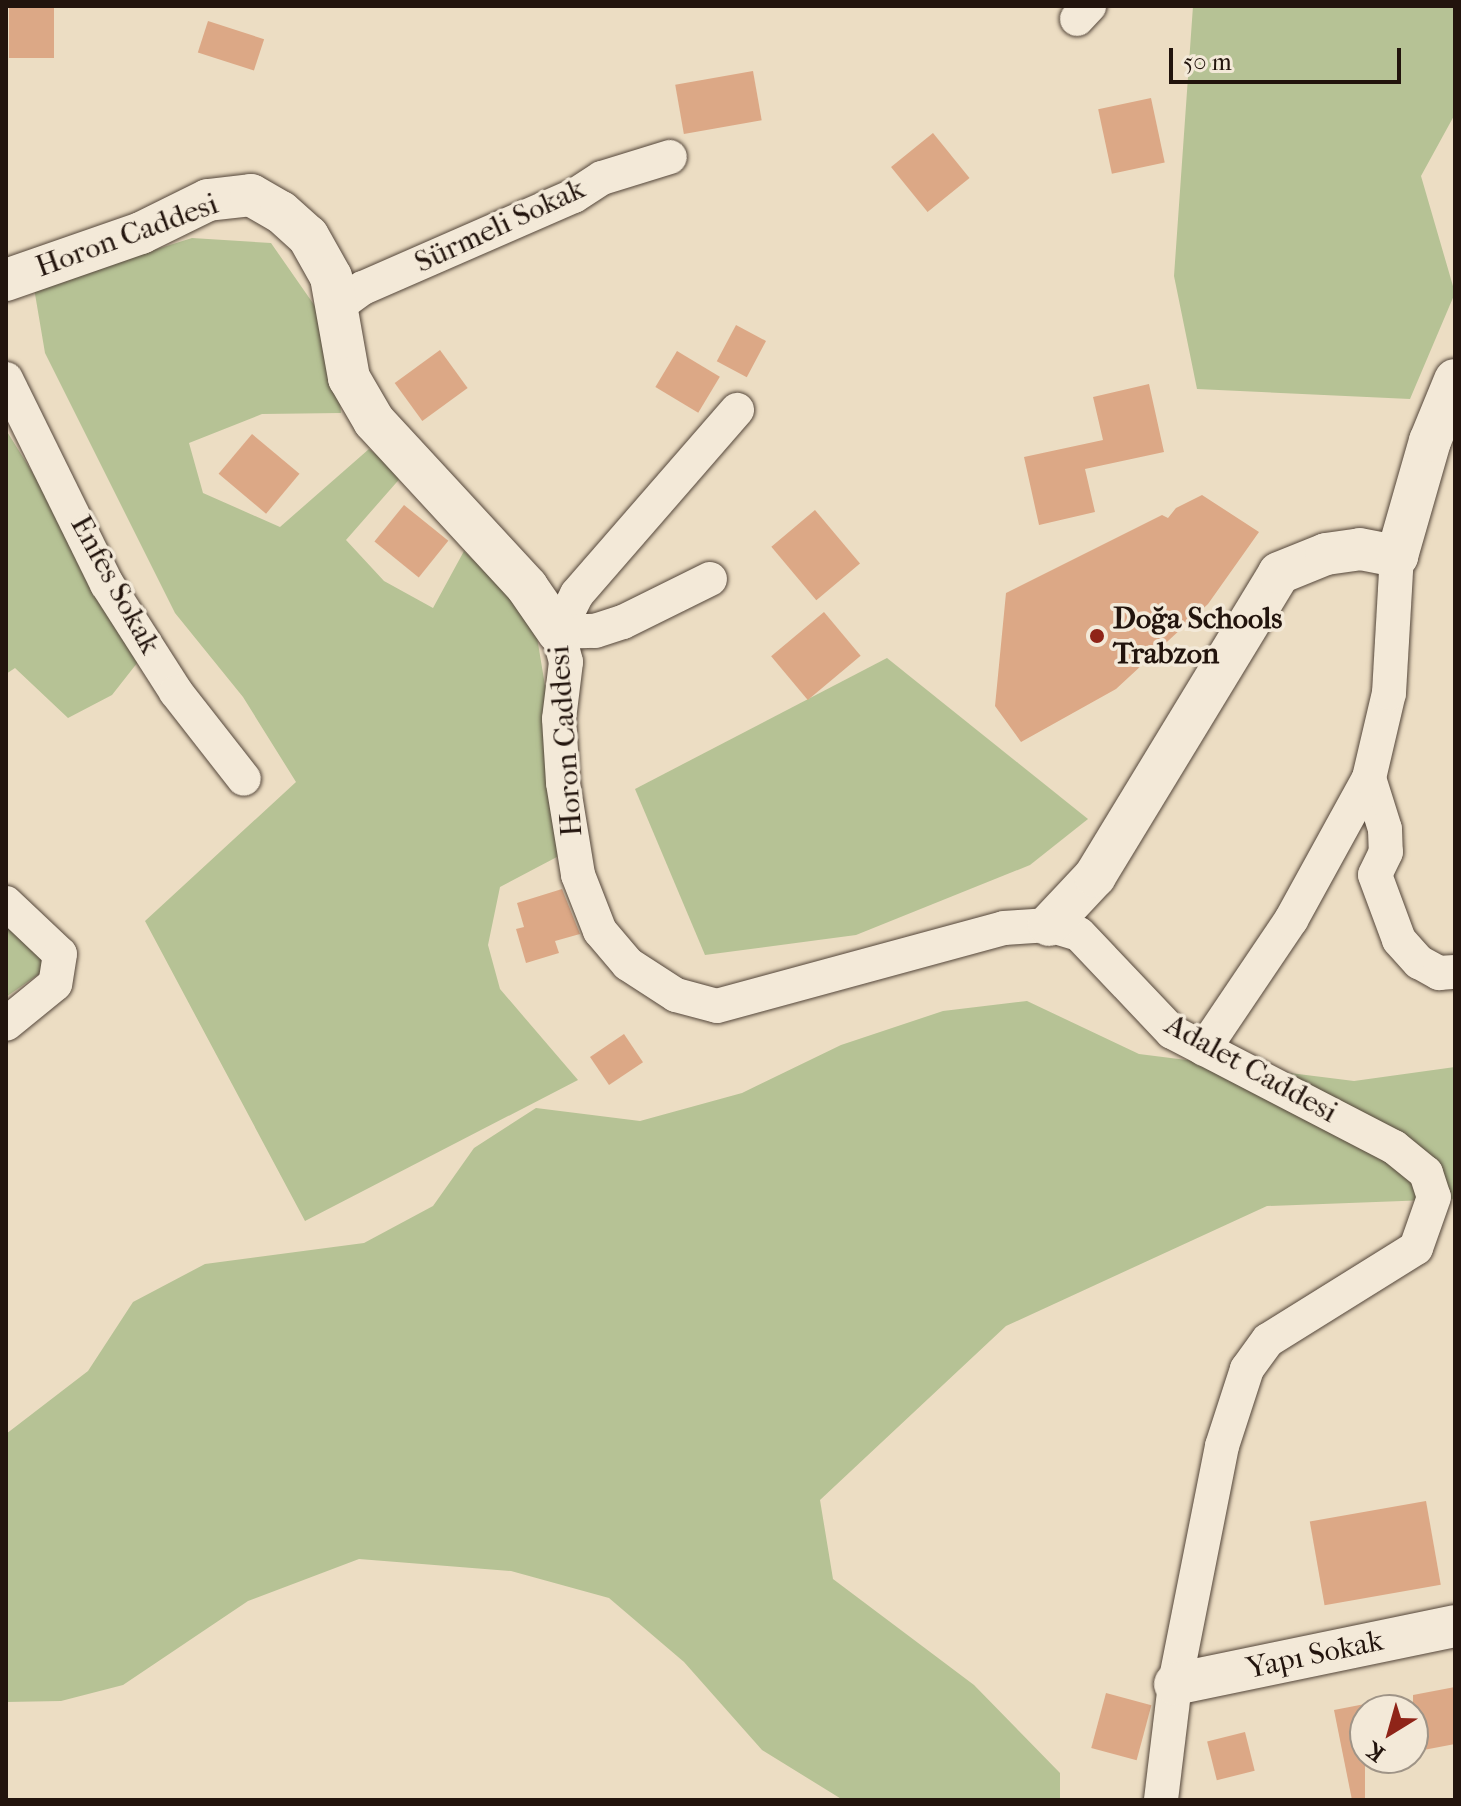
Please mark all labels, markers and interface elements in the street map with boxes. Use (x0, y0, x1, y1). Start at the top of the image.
scale bar (1173, 32, 1405, 82)
text: 50 m (1183, 48, 1232, 76)
street label: Sürmeli Sokak (409, 171, 591, 281)
street label: Horon Caddesi (31, 186, 223, 286)
street label: Enfes Sokak (62, 509, 168, 661)
place label: Doğa Schools Trabzon (1113, 601, 1282, 672)
marker: Doğa Schools Trabzon (1088, 627, 1106, 645)
street label: Horon Caddesi (541, 644, 591, 838)
street label: Adalet Caddesi (1159, 1007, 1343, 1131)
street label: Yapı Sokak (1243, 1623, 1387, 1687)
north arrow (1349, 1694, 1429, 1774)
text: K (1362, 1736, 1390, 1767)

